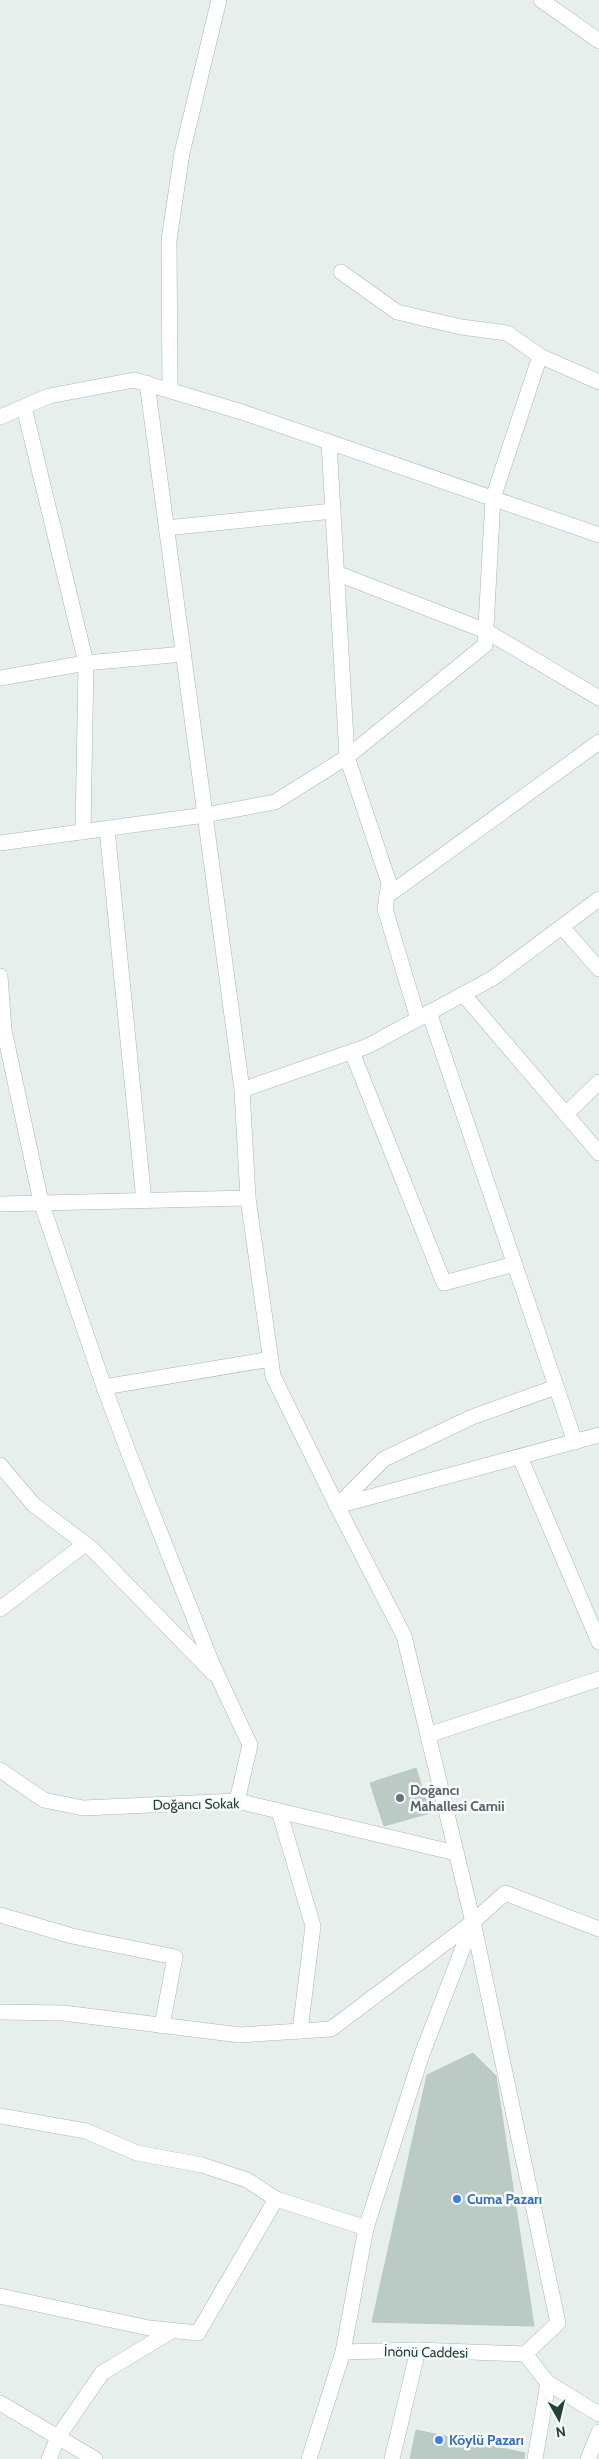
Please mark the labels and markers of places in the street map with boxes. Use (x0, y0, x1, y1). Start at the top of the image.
place label: Doğancı Mahallesi Camii (410, 1781, 505, 1815)
marker: Doğancı Mahallesi Camii (394, 1792, 406, 1804)
place label: Cuma Pazarı (467, 2190, 542, 2208)
marker: Cuma Pazarı (451, 2193, 463, 2205)
place label: Köylü Pazarı (449, 2431, 524, 2449)
marker: Köylü Pazarı (433, 2434, 445, 2446)

